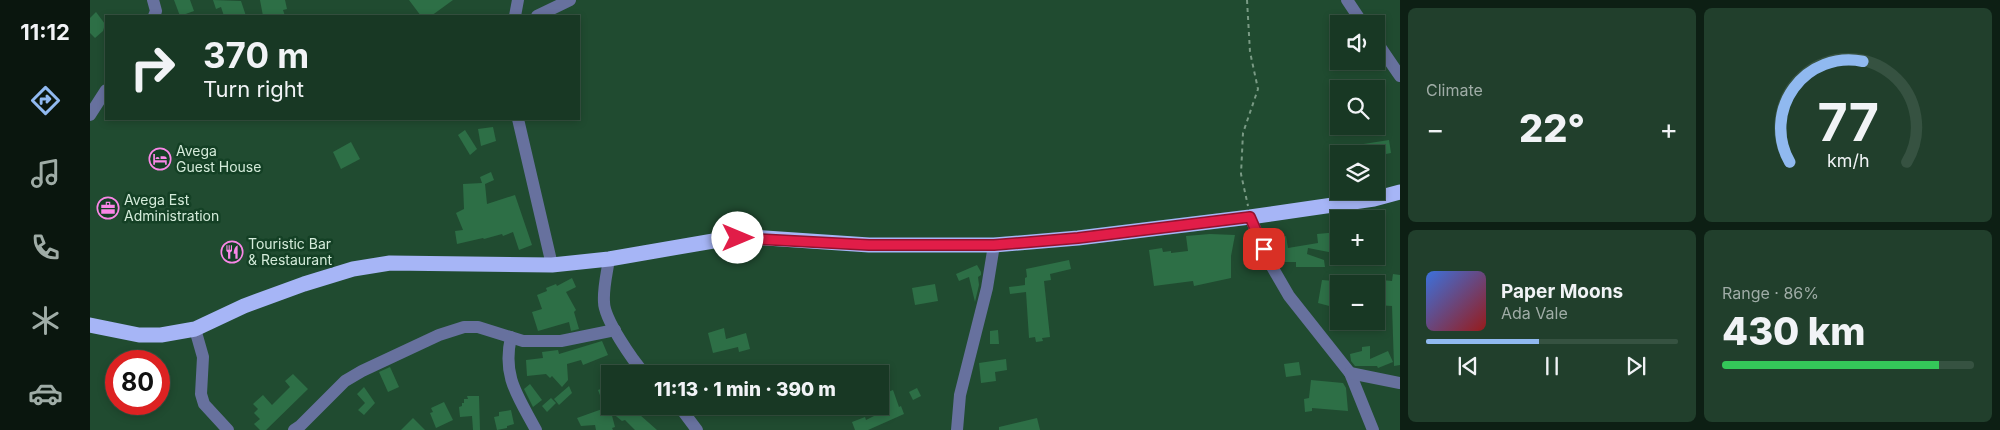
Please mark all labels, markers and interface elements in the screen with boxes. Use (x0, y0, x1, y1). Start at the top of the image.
map controls (1330, 15, 1385, 330)
button: sound (1330, 15, 1385, 70)
text: 11:12 (20, 19, 70, 45)
text: 370 m (203, 34, 309, 76)
icon: right (120, 35, 185, 100)
text: Turn right (203, 76, 304, 102)
button: search (1330, 80, 1385, 135)
text: Climate (1426, 80, 1483, 100)
icon: directions (28, 83, 63, 118)
text: 77 (1817, 91, 1879, 154)
text: 22° (1519, 105, 1585, 151)
text: − (1426, 112, 1445, 146)
text: + (1659, 112, 1678, 146)
place label: Avega Guest House (176, 142, 261, 175)
button: layers (1330, 145, 1385, 200)
hotel icon: Avega Guest House (148, 147, 172, 171)
text: km/h (1827, 150, 1869, 171)
icon: music (28, 156, 63, 191)
place label: Avega Est Administration (124, 191, 219, 224)
office icon: Avega Est Administration (96, 196, 120, 220)
button: + (1330, 210, 1385, 265)
position arrow (711, 211, 763, 263)
pin (1243, 228, 1285, 270)
icon: phone (28, 230, 63, 265)
place label: Touristic Bar & Restaurant (248, 235, 333, 268)
icon: arrive (1250, 235, 1278, 263)
restaurant icon: Touristic Bar & Restaurant (220, 240, 244, 264)
button: − (1330, 275, 1385, 330)
text: Paper Moons (1501, 280, 1623, 303)
text: Range · 86% (1722, 283, 1819, 303)
icon: climate (28, 303, 63, 338)
text: Ada Vale (1501, 303, 1568, 323)
text: 430 km (1722, 308, 1865, 354)
speed limit sign: 80 (105, 350, 170, 415)
icon: previous (1454, 352, 1482, 380)
icon: pause (1538, 352, 1566, 380)
icon: next (1622, 352, 1650, 380)
icon: car (28, 376, 63, 411)
text: 11:13 · 1 min · 390 m (654, 378, 836, 401)

